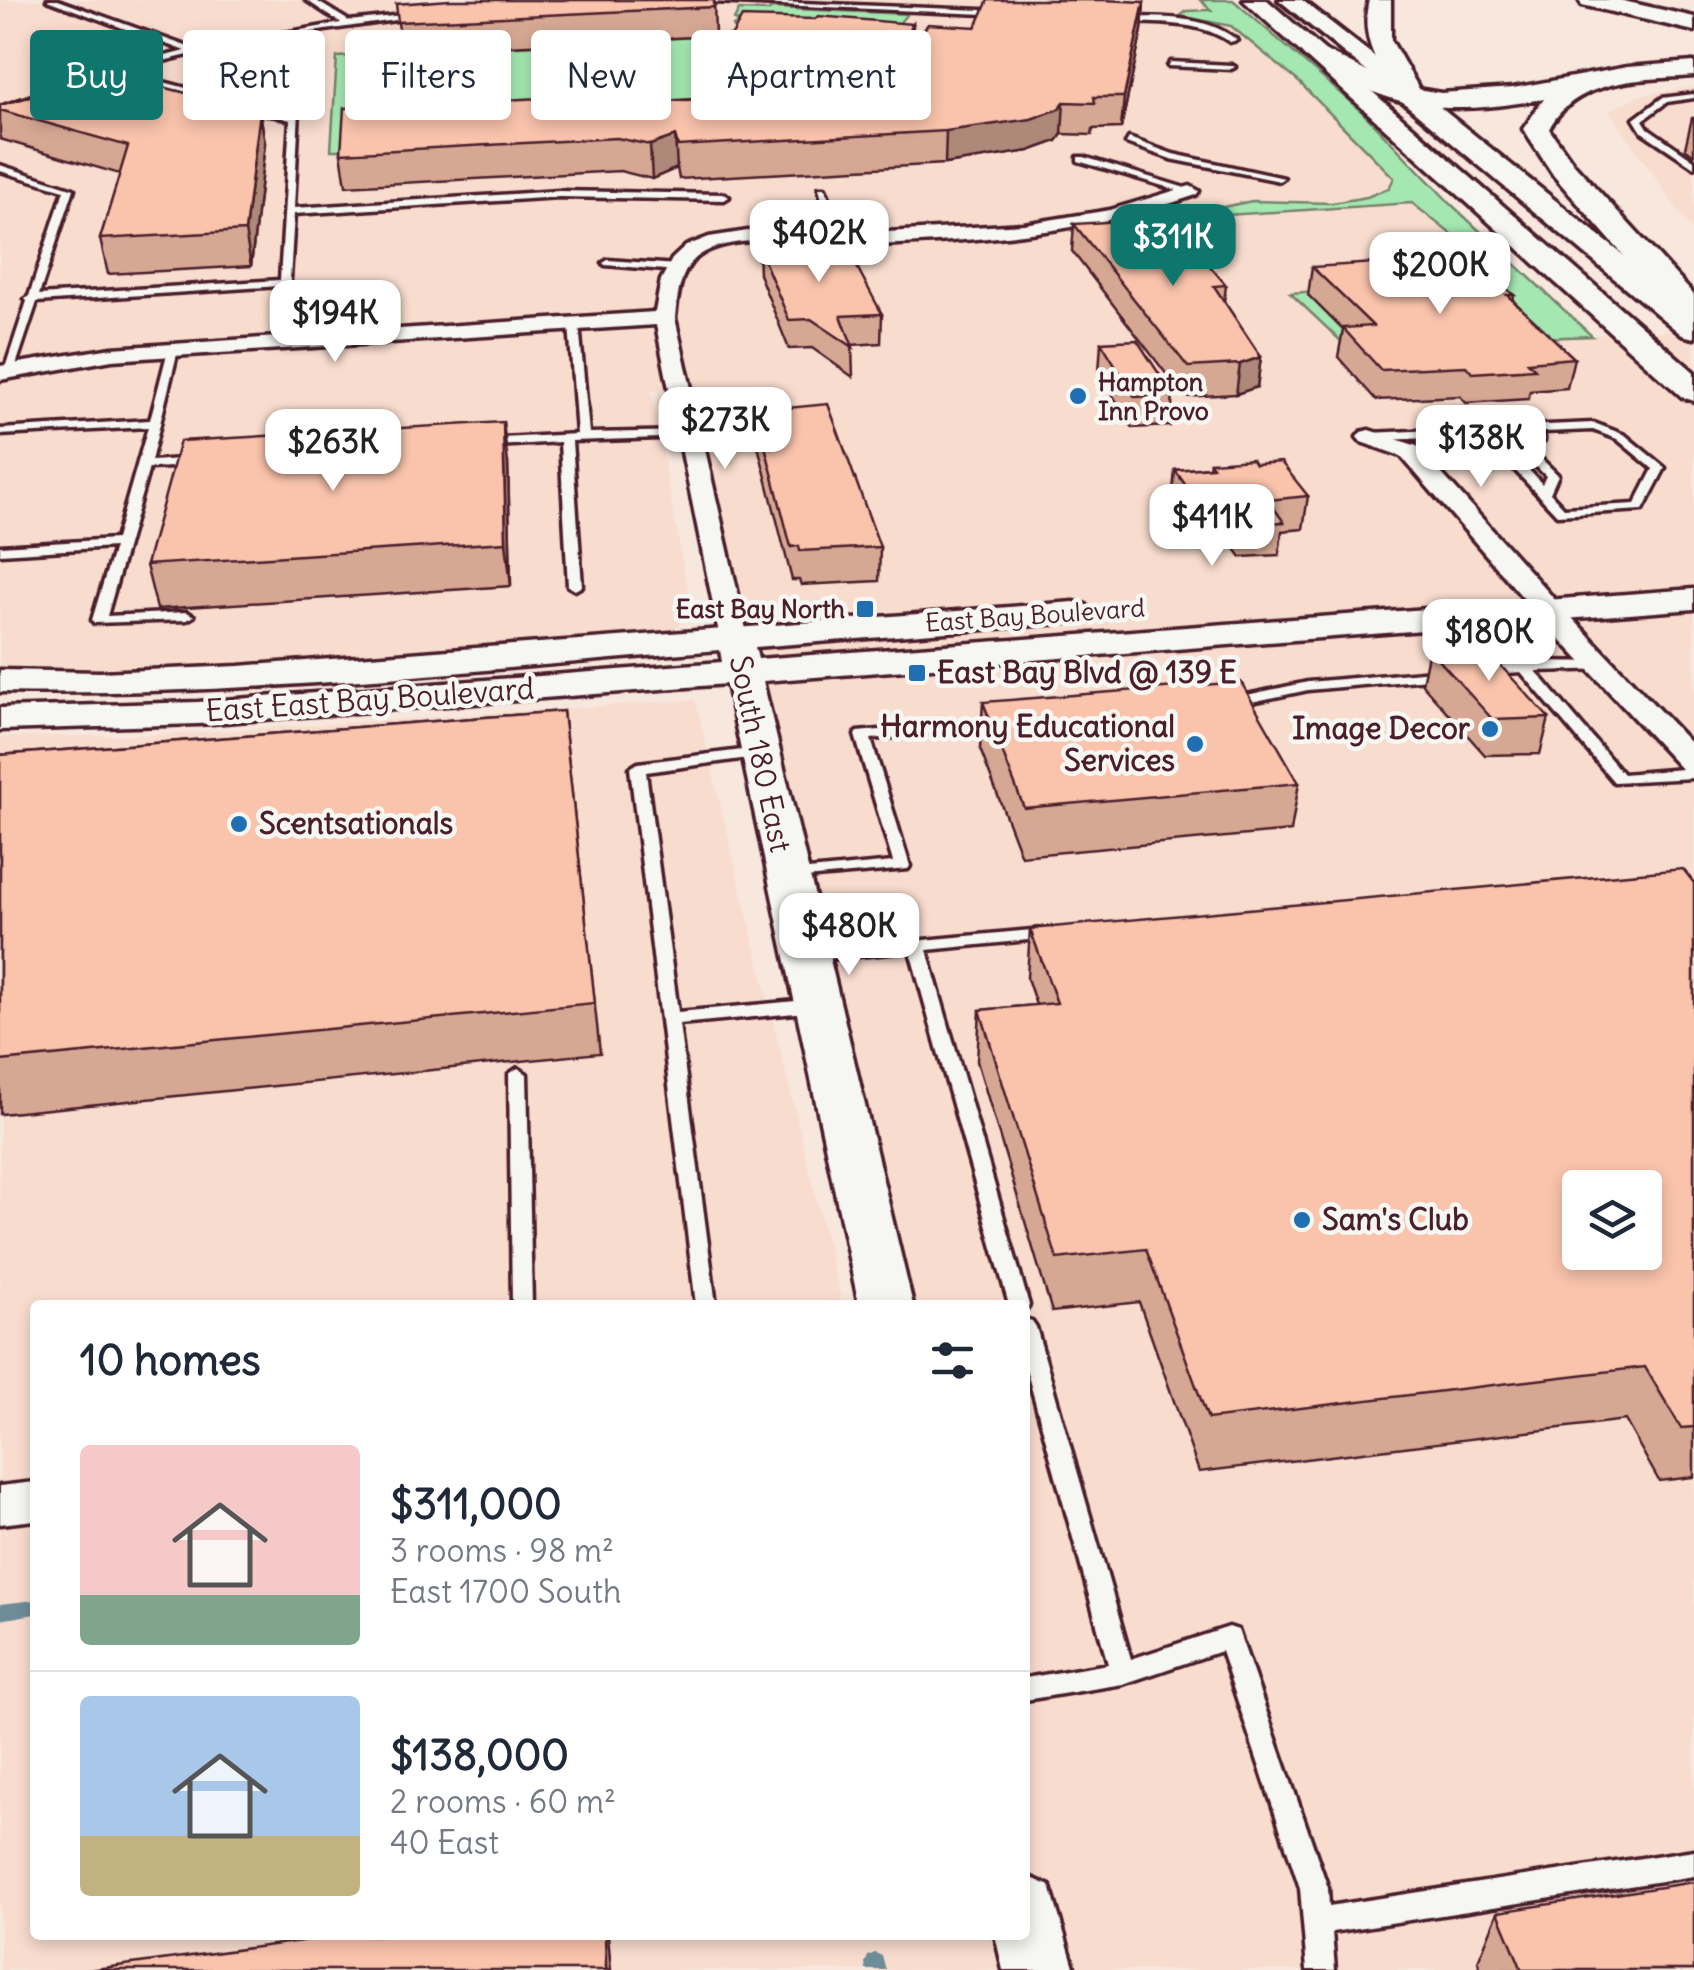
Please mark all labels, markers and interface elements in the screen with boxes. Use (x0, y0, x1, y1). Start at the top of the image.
chip: Buy (30, 30, 163, 120)
chip: Rent (183, 30, 325, 120)
chip: Filters (345, 30, 511, 120)
chip: New (531, 30, 671, 120)
chip: Apartment (691, 30, 931, 120)
pin: $402K (749, 200, 889, 285)
pin: $311K (1103, 204, 1243, 289)
text: $402K (772, 212, 866, 253)
text: $311K (1133, 216, 1213, 257)
pin: $200K (1370, 232, 1510, 317)
text: $200K (1391, 244, 1489, 285)
pin: $194K (265, 280, 405, 365)
text: $194K (292, 292, 378, 333)
place label: Hampton Inn Provo (1098, 366, 1209, 427)
marker: Hampton Inn Provo (1067, 385, 1089, 407)
pin: $273K (655, 387, 795, 472)
text: $273K (681, 399, 769, 440)
pin: $138K (1411, 405, 1551, 490)
pin: $263K (263, 409, 403, 494)
text: $138K (1438, 417, 1524, 458)
text: $263K (287, 421, 379, 462)
pin: $411K (1142, 484, 1282, 569)
text: $411K (1171, 496, 1253, 537)
street label: East Bay Boulevard (924, 591, 1146, 639)
place label: East Bay North (676, 593, 845, 625)
marker: East Bay North (854, 598, 876, 620)
pin: $180K (1419, 599, 1559, 684)
text: $180K (1444, 611, 1534, 652)
street label: South 180 East (722, 652, 800, 855)
place label: East Bay Blvd @ 139 E (937, 653, 1237, 691)
marker: East Bay Blvd @ 139 E (906, 662, 928, 684)
street label: East East Bay Boulevard (204, 669, 535, 729)
place label: Harmony Educational Services (880, 707, 1175, 779)
place label: Image Decor (1292, 709, 1471, 747)
marker: Image Decor (1479, 718, 1501, 740)
marker: Harmony Educational Services (1184, 733, 1206, 755)
place label: Scentsationals (259, 804, 453, 842)
marker: Scentsationals (228, 813, 250, 835)
pin: $480K (779, 893, 919, 978)
text: $480K (801, 905, 897, 946)
map controls (1562, 1170, 1662, 1270)
button: layers (1562, 1170, 1662, 1270)
place label: Sam's Club (1322, 1200, 1469, 1238)
marker: Sam's Club (1291, 1209, 1313, 1231)
icon: filters (925, 1333, 980, 1388)
text: 10 homes (80, 1334, 261, 1386)
text: $311,000 (390, 1478, 562, 1530)
icon: home (160, 1485, 280, 1605)
text: 3 rooms · 98 m² (390, 1530, 614, 1571)
text: East 1700 South (390, 1571, 621, 1612)
text: $138,000 (390, 1729, 569, 1781)
icon: home (160, 1736, 280, 1856)
text: 2 rooms · 60 m² (390, 1781, 616, 1822)
text: 40 East (390, 1822, 499, 1863)

